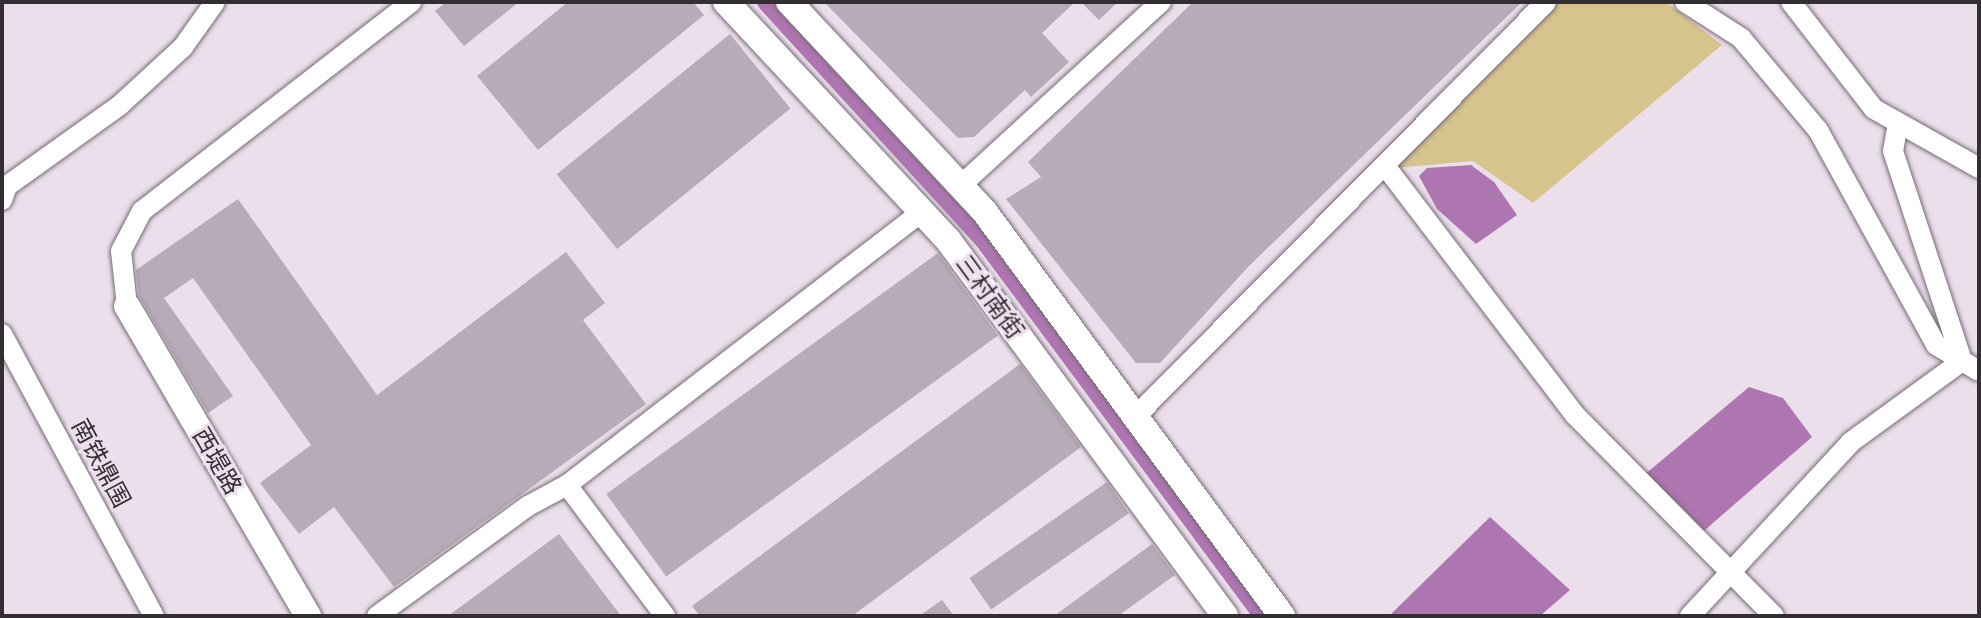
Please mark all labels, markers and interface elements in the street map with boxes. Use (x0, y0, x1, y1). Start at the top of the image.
street label: 三村南街 (950, 250, 1030, 344)
street label: 南铁鼎围 (66, 414, 136, 512)
street label: 西堤路 (187, 423, 247, 499)

